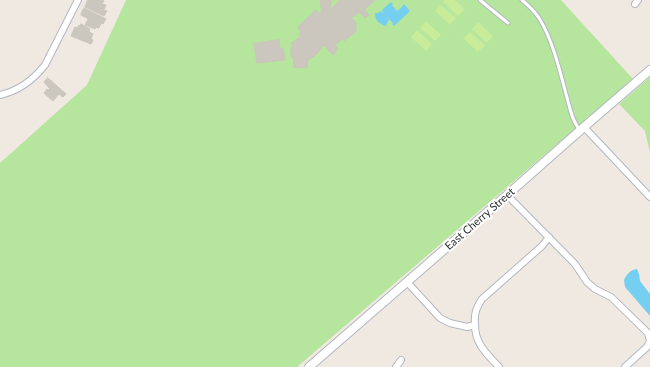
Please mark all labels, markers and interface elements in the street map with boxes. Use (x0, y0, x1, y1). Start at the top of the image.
street label: East Cherry Street (442, 185, 518, 253)

